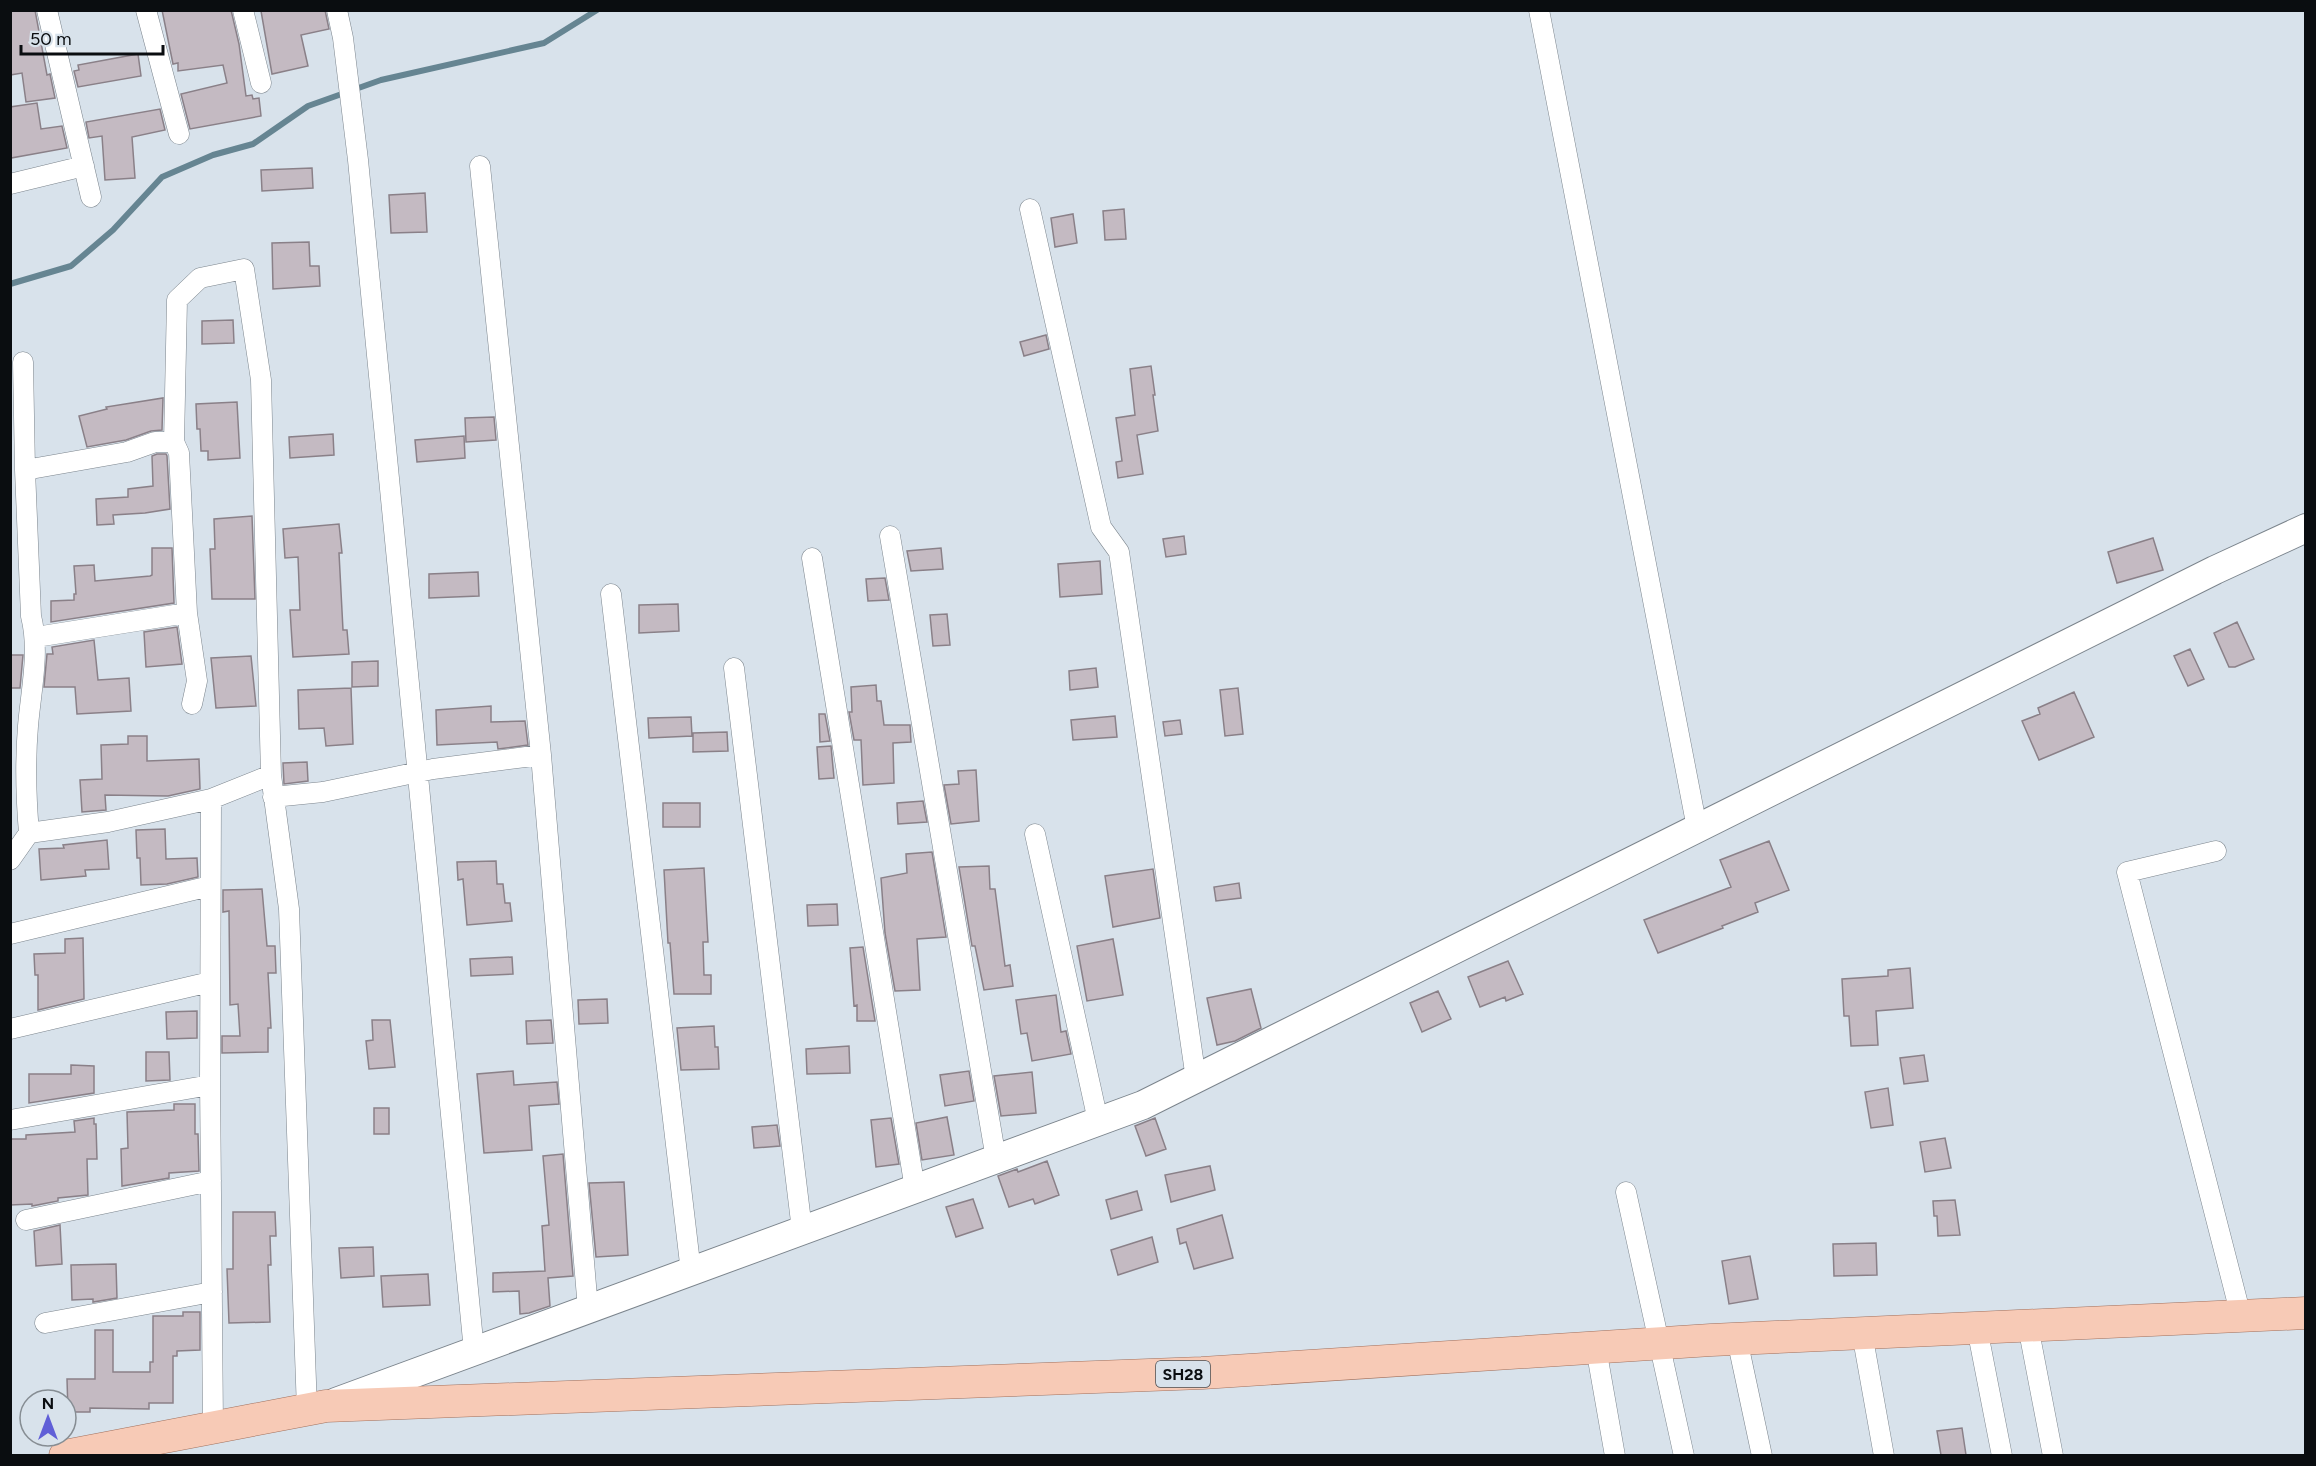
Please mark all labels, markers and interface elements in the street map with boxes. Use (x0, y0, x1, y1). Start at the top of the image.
scale bar (21, 18, 164, 56)
text: 50 m (30, 28, 72, 50)
road number: SH28 (1156, 1361, 1210, 1387)
north arrow (18, 1388, 78, 1448)
text: N (42, 1394, 54, 1413)

